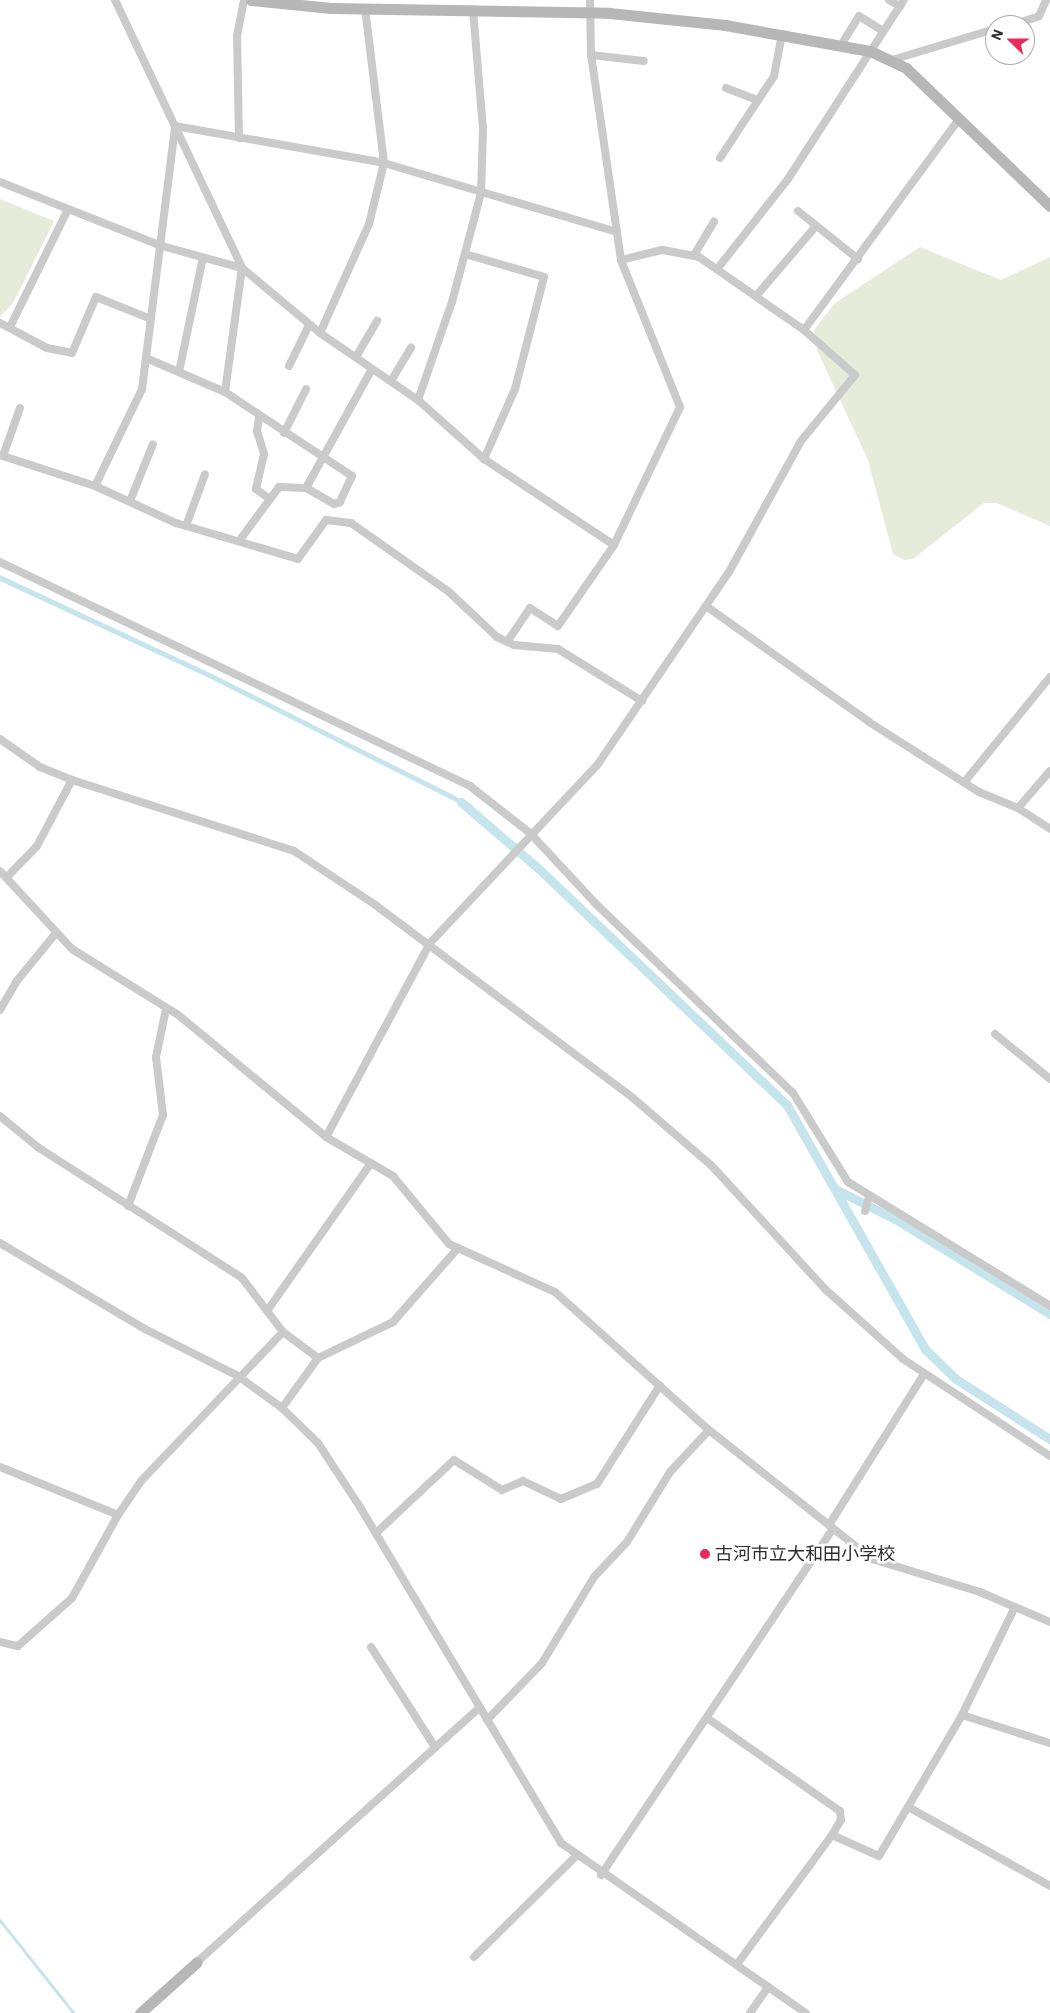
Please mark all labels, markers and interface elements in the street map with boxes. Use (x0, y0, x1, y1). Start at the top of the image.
north arrow (985, 15, 1035, 65)
text: N (987, 27, 1007, 43)
place label: 古河市立大和田小学校 (715, 1543, 895, 1565)
marker: 古河市立大和田小学校 (699, 1548, 711, 1560)

